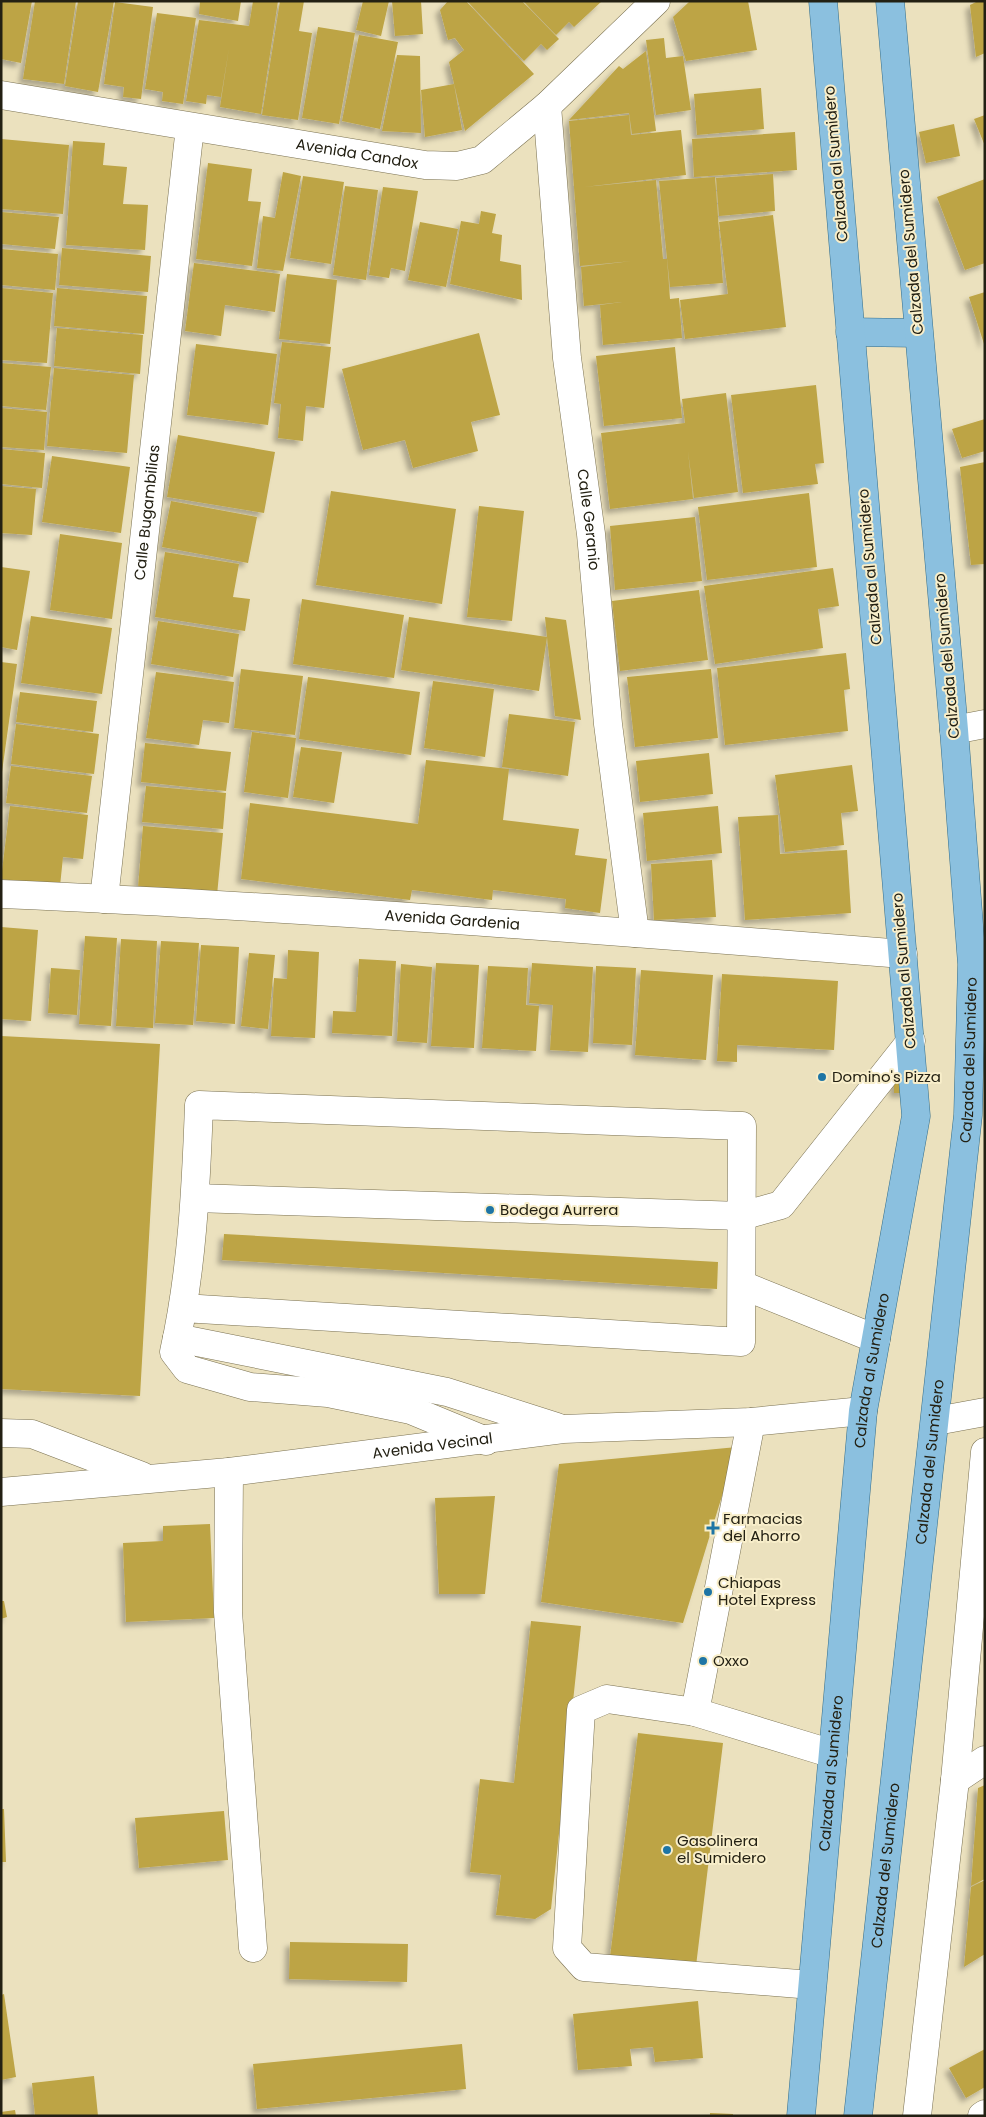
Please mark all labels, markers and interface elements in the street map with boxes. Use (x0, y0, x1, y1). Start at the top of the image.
street label: Calzada al Sumidero (818, 85, 853, 243)
street label: Avenida Candox (295, 133, 420, 174)
street label: Calzada del Sumidero (893, 168, 928, 336)
street label: Calle Bugambilias (129, 443, 165, 581)
street label: Calle Geranio (572, 468, 605, 571)
street label: Calzada al Sumidero (852, 488, 887, 646)
street label: Calzada del Sumidero (929, 572, 964, 740)
street label: Calzada al Sumidero (886, 892, 921, 1050)
street label: Avenida Gardenia (384, 904, 521, 935)
street label: Calzada del Sumidero (954, 977, 982, 1144)
place label: Domino's Pizza (832, 1066, 941, 1087)
marker: Domino's Pizza (816, 1071, 828, 1083)
place label: Bodega Aurrera (500, 1199, 618, 1220)
marker: Bodega Aurrera (484, 1204, 496, 1216)
street label: Calzada al Sumidero (849, 1291, 894, 1449)
street label: Calzada del Sumidero (910, 1378, 949, 1546)
street label: Avenida Vecinal (371, 1427, 494, 1463)
place label: Farmacias del Ahorro (723, 1508, 803, 1546)
marker: Farmacias del Ahorro (707, 1522, 719, 1534)
place label: Chiapas Hotel Express (718, 1572, 816, 1610)
marker: Chiapas Hotel Express (702, 1586, 714, 1598)
place label: Oxxo (713, 1650, 749, 1671)
marker: Oxxo (697, 1655, 709, 1667)
street label: Calzada al Sumidero (813, 1694, 848, 1852)
street label: Calzada del Sumidero (866, 1782, 905, 1949)
place label: Gasolinera el Sumidero (677, 1830, 766, 1868)
marker: Gasolinera el Sumidero (661, 1844, 673, 1856)

